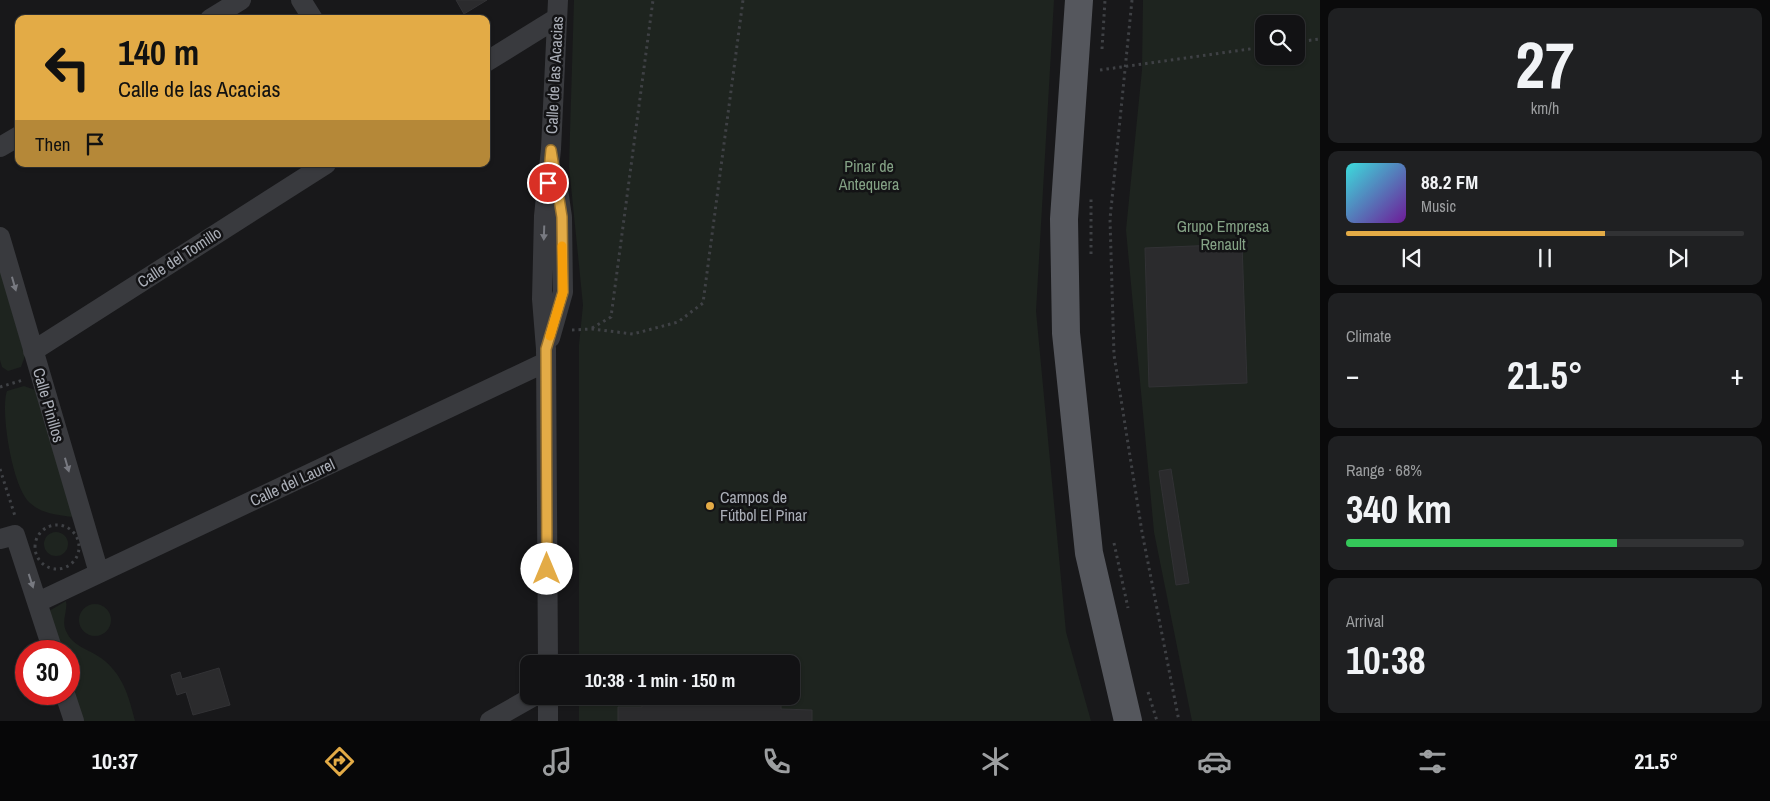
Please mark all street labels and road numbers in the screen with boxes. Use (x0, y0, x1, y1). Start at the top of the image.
street label: Calle de las Acacias (540, 15, 568, 135)
street label: Calle del Tomillo (133, 222, 225, 292)
street label: Calle Pinillos (28, 365, 70, 445)
street label: Calle del Laurel (246, 453, 338, 511)

